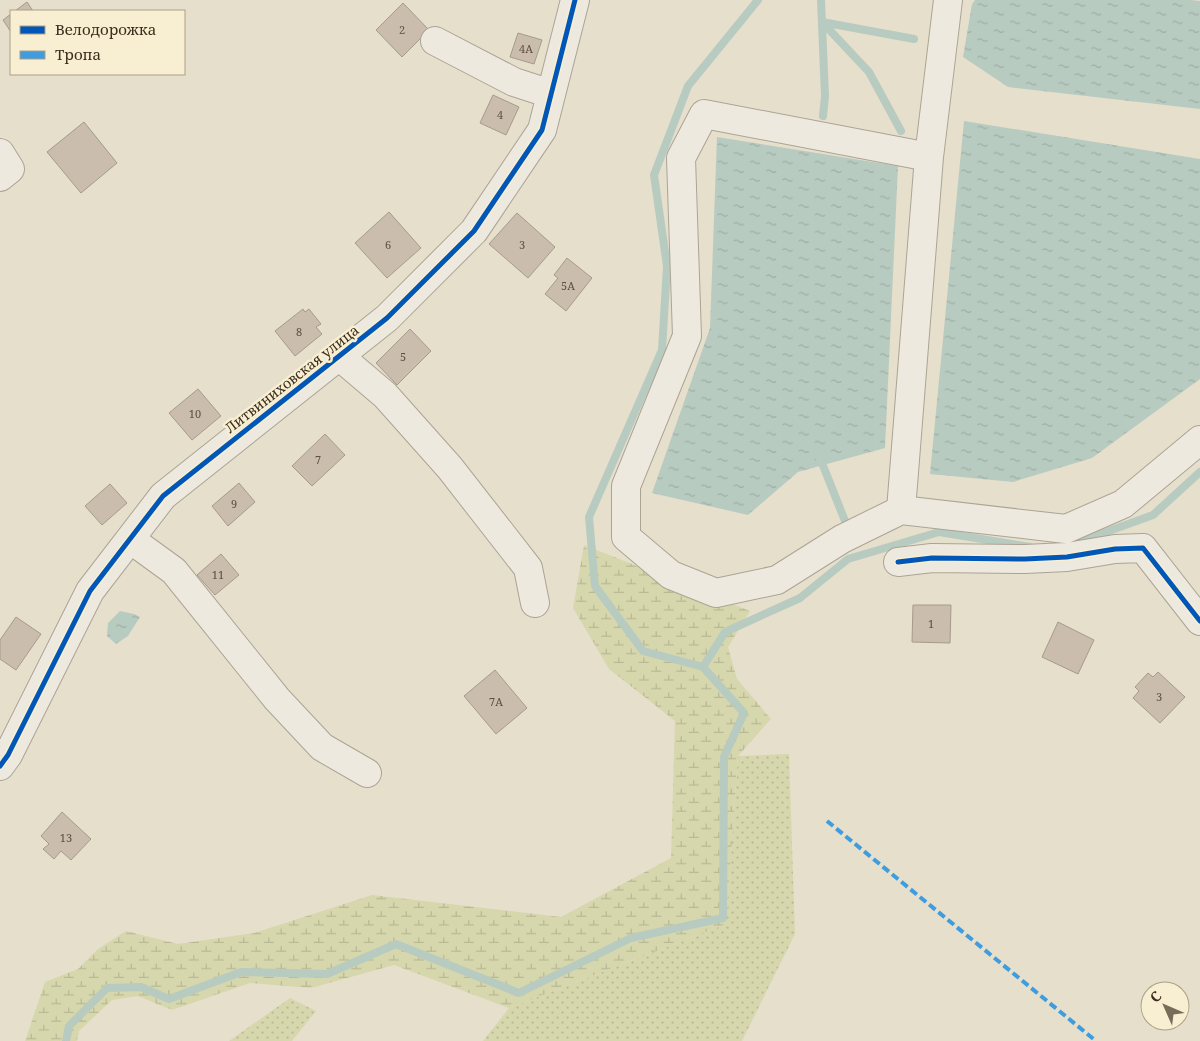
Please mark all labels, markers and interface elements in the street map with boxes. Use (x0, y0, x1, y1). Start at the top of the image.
legend (10, 10, 185, 75)
text: Велодорожка (55, 19, 156, 39)
house number: 2 (399, 22, 405, 37)
house number: 4А (519, 41, 533, 56)
text: Тропа (55, 44, 101, 64)
house number: 4 (497, 107, 503, 122)
house number: 6 (385, 237, 391, 252)
house number: 3 (519, 237, 525, 252)
house number: 5А (561, 278, 575, 293)
street label: Литвиниховская улица (221, 320, 363, 437)
house number: 8 (296, 324, 302, 339)
house number: 5 (400, 349, 406, 364)
house number: 10 (189, 406, 201, 421)
house number: 7 (315, 452, 321, 467)
house number: 9 (231, 496, 237, 511)
house number: 11 (212, 567, 224, 582)
house number: 1 (928, 616, 934, 631)
house number: 3 (1156, 689, 1162, 704)
house number: 7А (489, 694, 503, 709)
house number: 13 (60, 830, 72, 845)
north arrow (1140, 981, 1190, 1031)
text: С (1145, 986, 1165, 1006)

